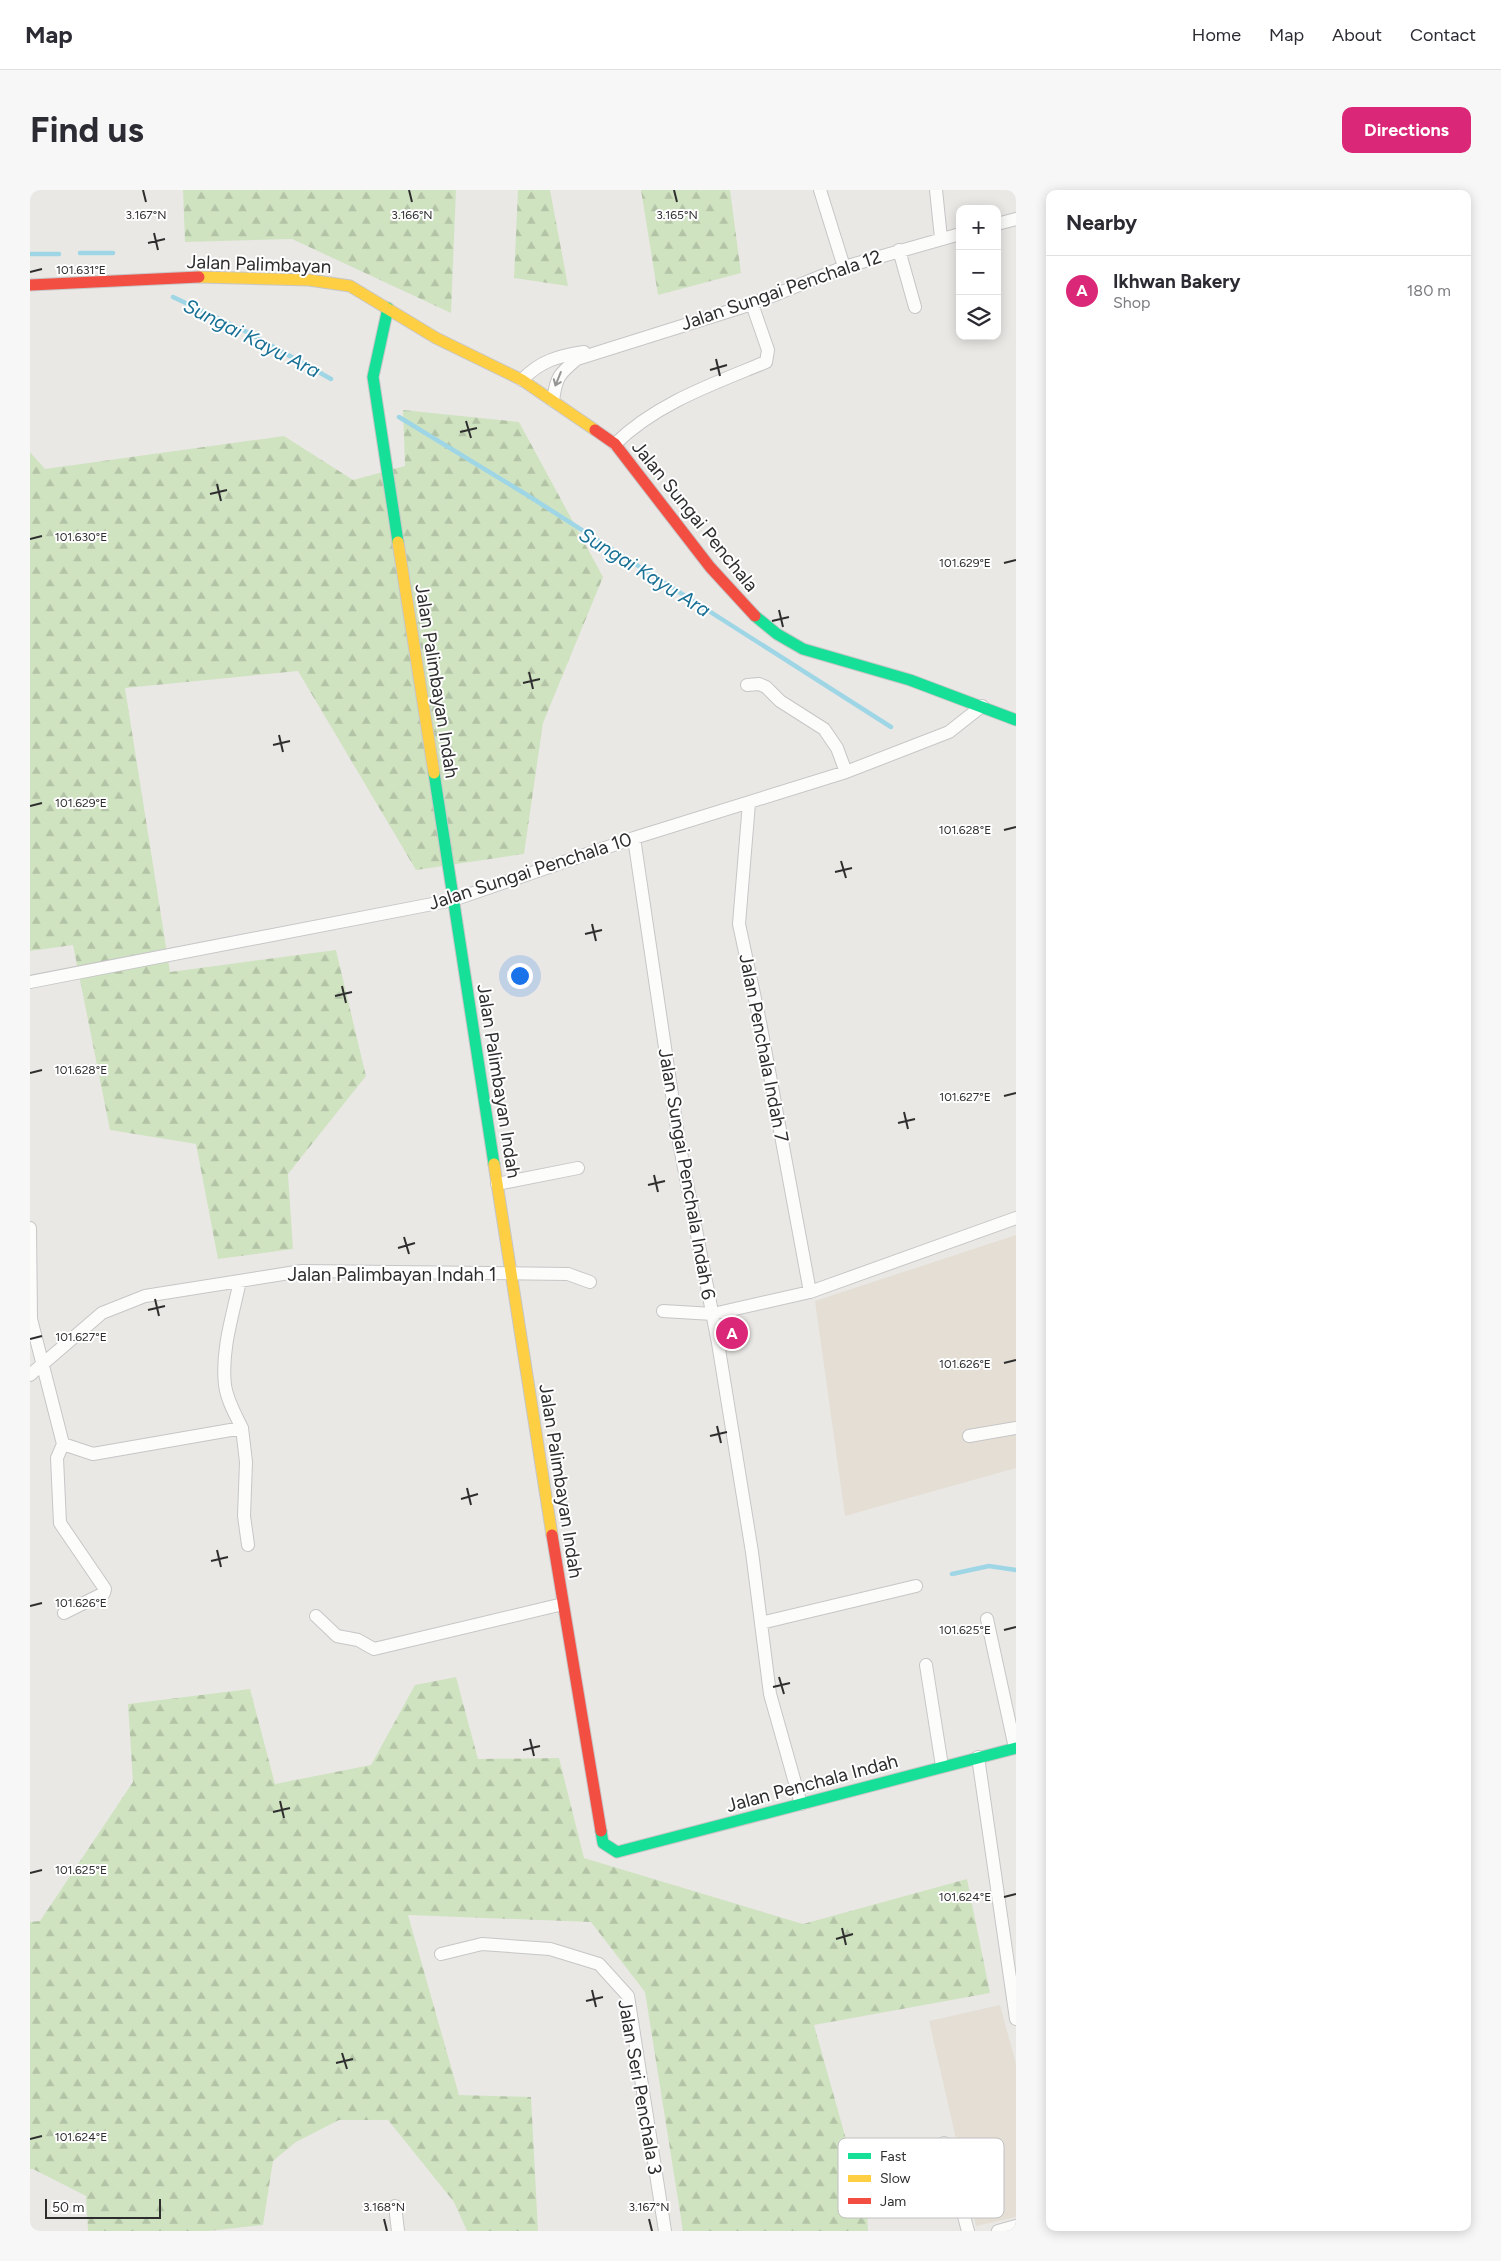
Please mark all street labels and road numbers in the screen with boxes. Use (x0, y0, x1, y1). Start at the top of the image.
street label: Jalan Sungai Penchala 12 (678, 245, 884, 335)
street label: Jalan Palimbayan (186, 250, 332, 278)
street label: Jalan Sungai Penchala (627, 436, 763, 596)
street label: Jalan Palimbayan Indah (410, 582, 464, 780)
street label: Jalan Sungai Penchala 10 (425, 827, 635, 915)
street label: Jalan Penchala Indah 7 (734, 952, 794, 1144)
street label: Jalan Palimbayan Indah (472, 982, 526, 1180)
street label: Jalan Sungai Penchala Indah 6 (654, 1046, 721, 1302)
street label: Jalan Palimbayan Indah 1 (287, 1263, 497, 1286)
street label: Jalan Palimbayan Indah (534, 1382, 588, 1580)
street label: Jalan Penchala Indah (724, 1749, 900, 1817)
street label: Jalan Seri Penchala 3 (613, 1998, 667, 2176)

